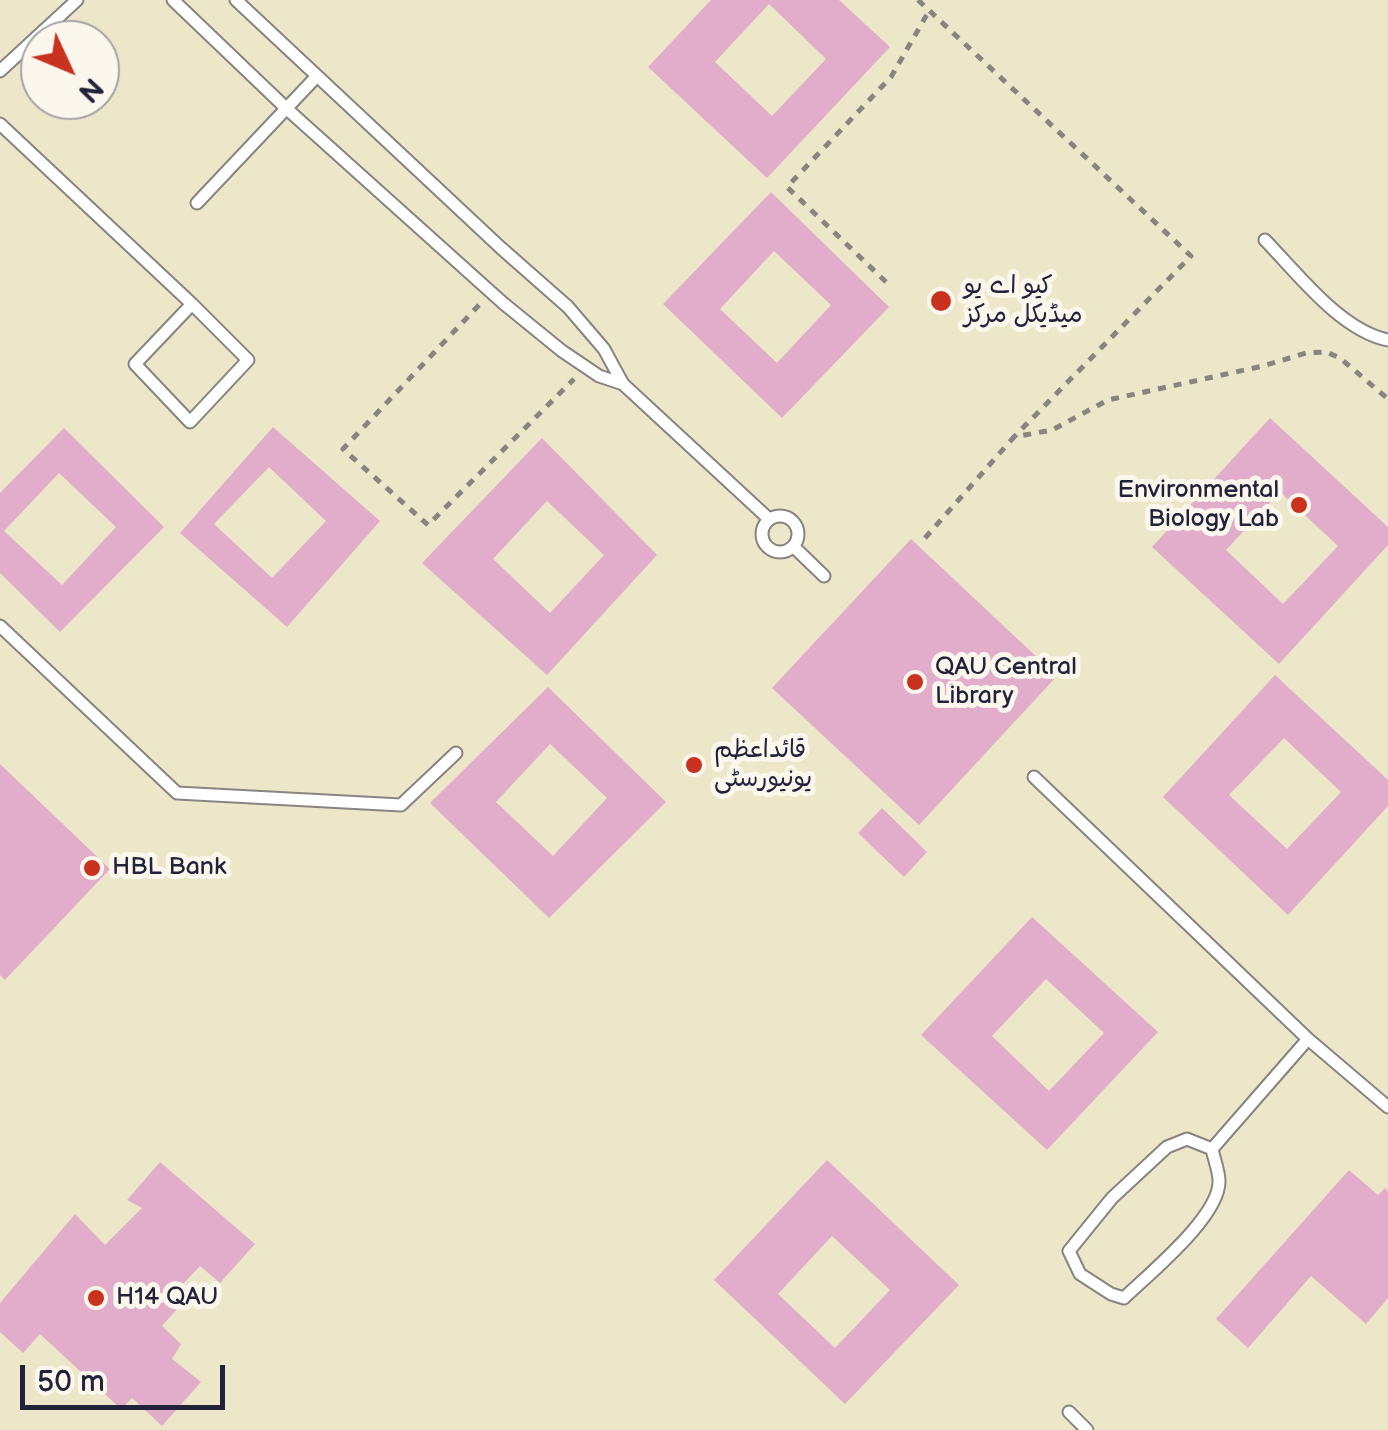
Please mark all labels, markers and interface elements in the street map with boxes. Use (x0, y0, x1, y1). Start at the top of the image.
north arrow (20, 20, 120, 120)
text: N (71, 71, 110, 109)
place label: کیو اے یو میڈیکل مرکز (964, 272, 1083, 331)
marker: کیو اے یو میڈیکل مرکز (928, 288, 954, 314)
place label: Environmental Biology Lab (1118, 476, 1279, 535)
marker: Environmental Biology Lab (1288, 494, 1310, 516)
place label: QAU Central Library (935, 653, 1077, 712)
marker: QAU Central Library (904, 671, 926, 693)
place label: قائداعظم یونیورسٹی (714, 736, 812, 795)
marker: قائداعظم یونیورسٹی (683, 754, 705, 776)
place label: HBL Bank (112, 853, 226, 883)
marker: HBL Bank (81, 857, 103, 879)
place label: H14 QAU (116, 1283, 218, 1313)
marker: H14 QAU (85, 1287, 107, 1309)
scale bar (25, 1345, 230, 1407)
text: 50 m (37, 1364, 105, 1400)

